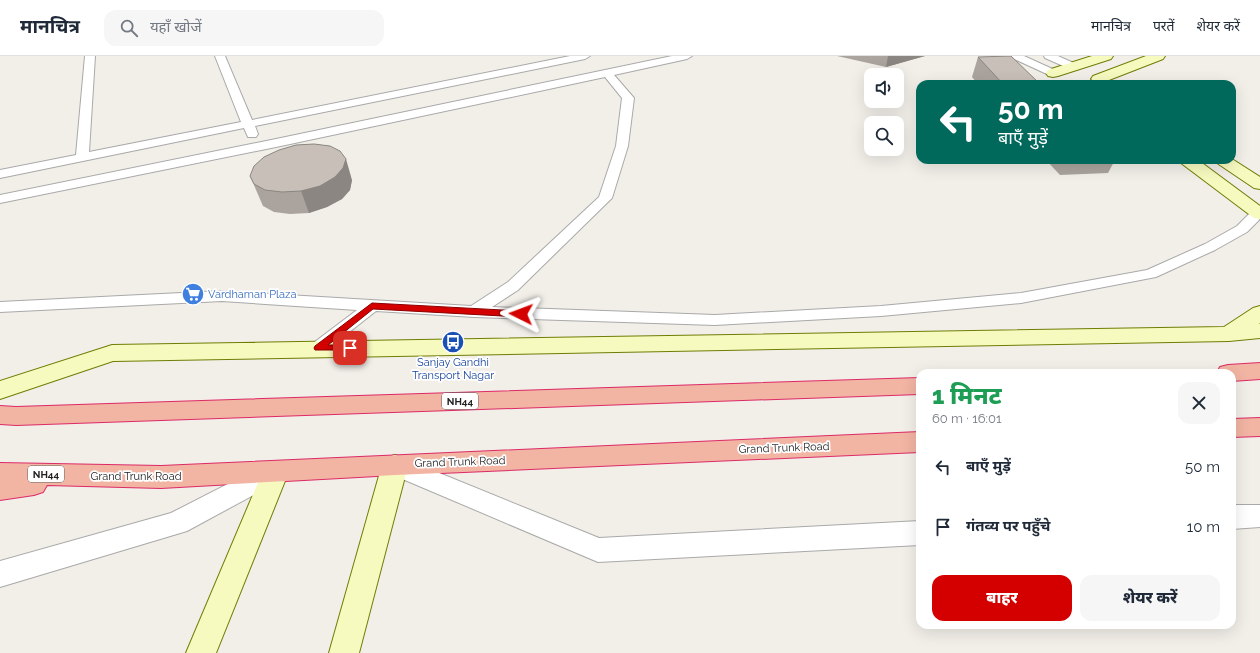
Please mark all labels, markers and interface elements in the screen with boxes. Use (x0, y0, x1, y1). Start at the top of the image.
search box (104, 10, 384, 46)
text: मानचित्र (20, 15, 80, 37)
icon: search (118, 17, 140, 39)
text: यहाँ खोजें (150, 18, 202, 36)
text: मानचित्र (1091, 18, 1131, 34)
text: परतें (1153, 18, 1175, 34)
text: शेयर करें (1197, 18, 1240, 34)
map controls (864, 68, 904, 156)
button: sound (864, 68, 904, 108)
text: 50 m (998, 93, 1064, 126)
icon: left (932, 96, 984, 148)
button: search (864, 116, 904, 156)
text: बाएँ मुड़ें (998, 127, 1048, 148)
supermarket icon: Vardhaman Plaza (180, 281, 206, 307)
place label: Vardhaman Plaza (208, 288, 296, 301)
position arrow (500, 293, 542, 335)
bus stop icon: Sanjay Gandhi Transport Nagar (440, 329, 466, 355)
pin (333, 331, 367, 365)
icon: arrive (339, 337, 361, 359)
place label: Sanjay Gandhi Transport Nagar (412, 356, 494, 382)
text: 1 मिनट (932, 381, 1002, 410)
button: close (1178, 382, 1220, 424)
road number: NH44 (442, 393, 478, 409)
text: 60 m · 16:01 (932, 411, 1002, 426)
street label: Grand Trunk Road (738, 440, 830, 456)
street label: Grand Trunk Road (414, 454, 506, 470)
icon: left (932, 456, 954, 478)
text: बाएँ मुड़ें (966, 457, 1011, 475)
text: 50 m (1185, 458, 1220, 476)
road number: NH44 (28, 466, 64, 482)
street label: Grand Trunk Road (91, 470, 182, 483)
icon: arrive (932, 516, 954, 538)
text: गंतव्य पर पहुँचे (966, 517, 1050, 535)
text: 10 m (1187, 518, 1220, 536)
button: बाहर (932, 575, 1072, 621)
button: शेयर करें (1080, 575, 1220, 621)

